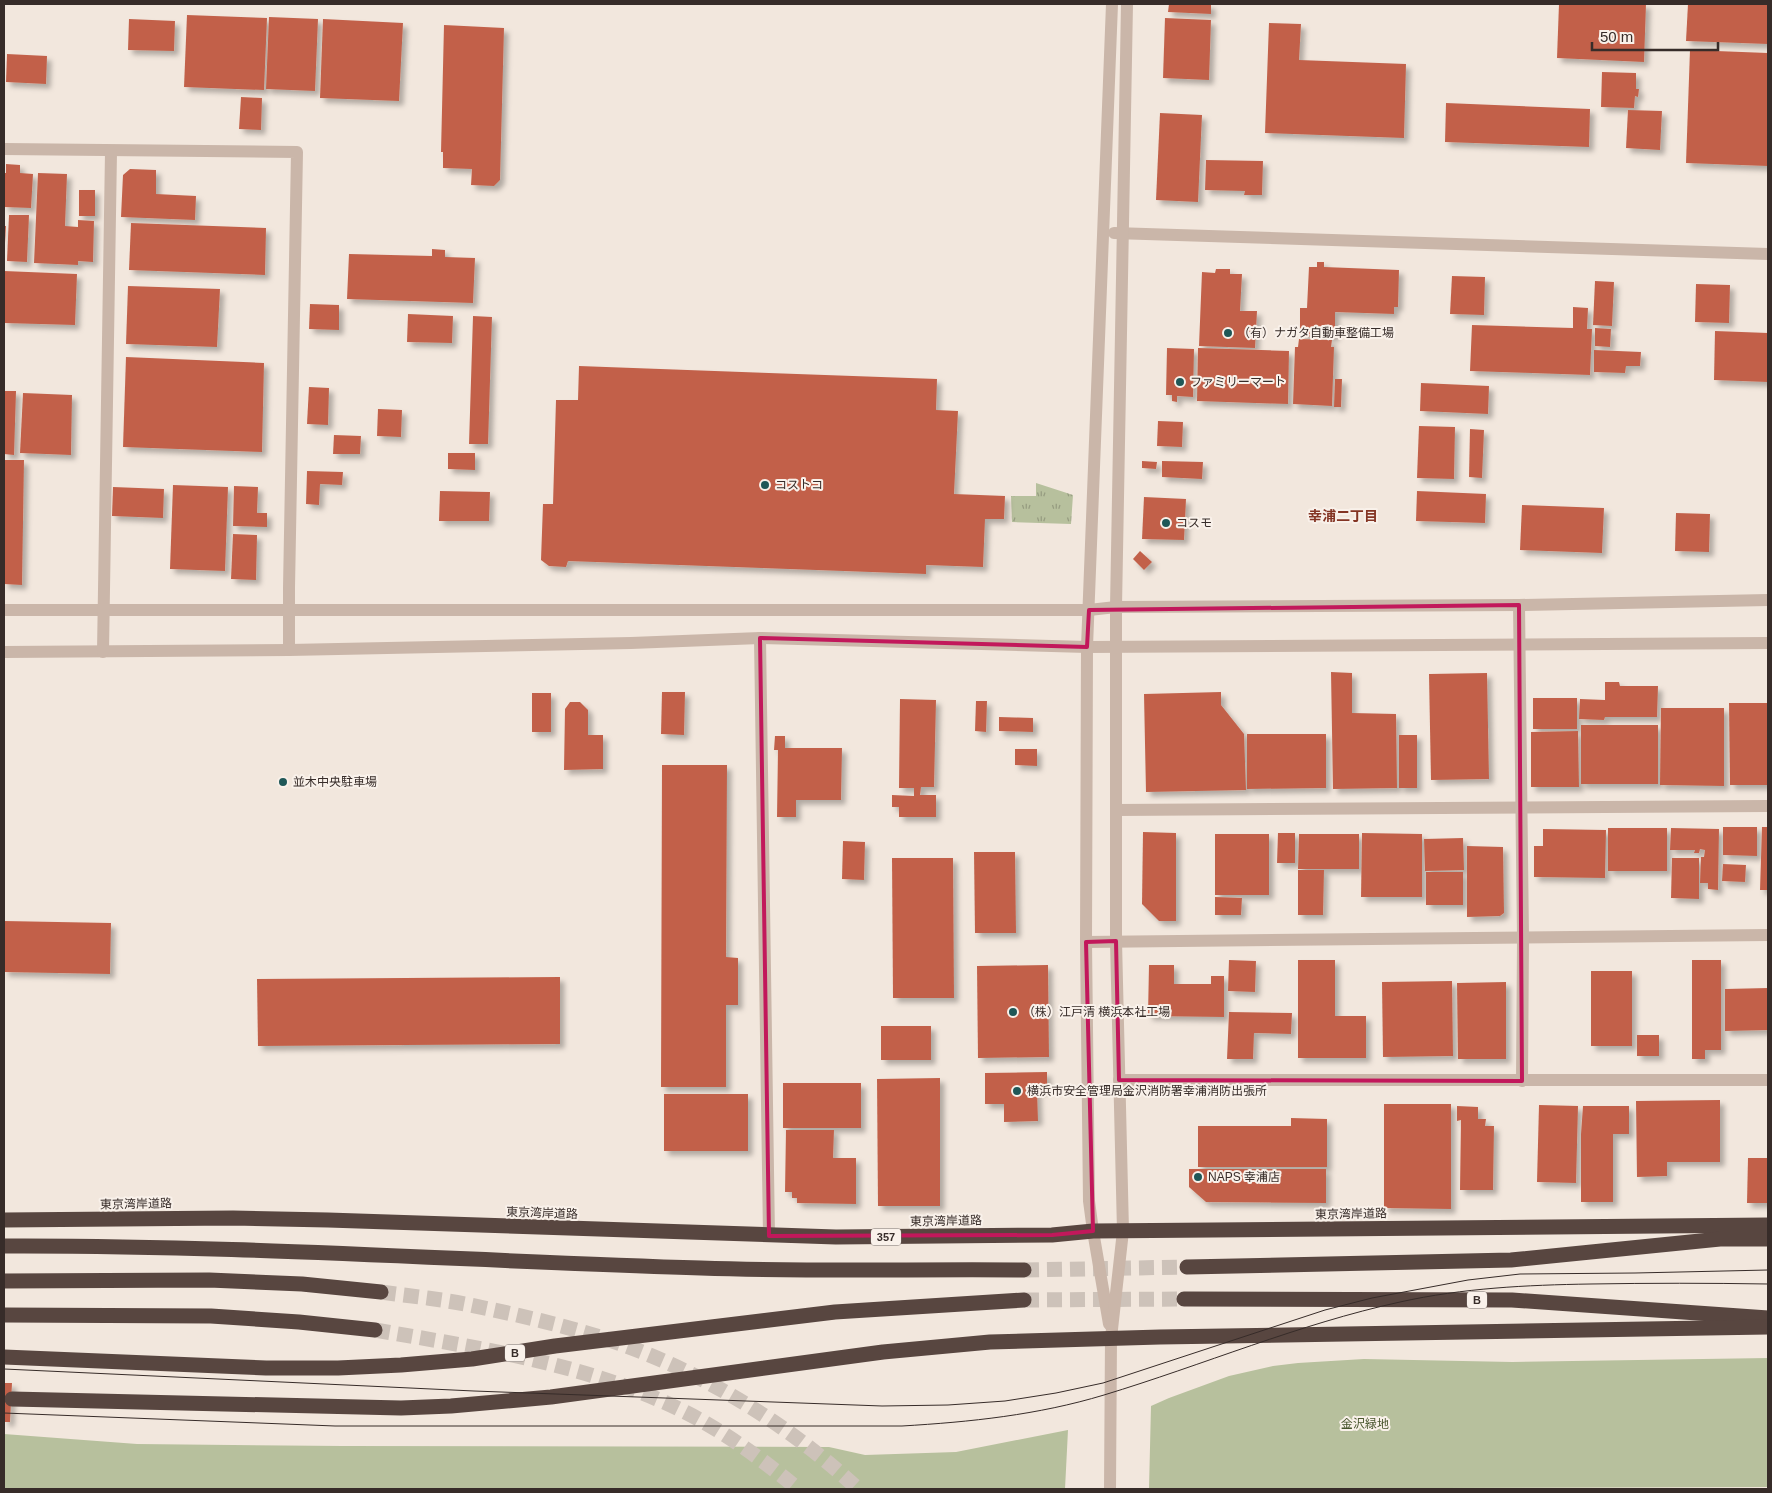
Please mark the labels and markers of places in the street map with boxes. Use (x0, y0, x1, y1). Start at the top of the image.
place label: （有）ナガタ自動車整備工場 (1238, 326, 1394, 340)
marker: （有）ナガタ自動車整備工場 (1222, 327, 1234, 339)
place label: ファミリーマート (1190, 375, 1286, 389)
marker: ファミリーマート (1174, 376, 1186, 388)
place label: コストコ (775, 478, 823, 492)
marker: コストコ (759, 479, 771, 491)
place label: コスモ (1176, 516, 1212, 530)
marker: コスモ (1160, 517, 1172, 529)
place label: 並木中央駐車場 (293, 775, 377, 789)
marker: 並木中央駐車場 (277, 776, 289, 788)
place label: （株）江戸清 横浜本社工場 (1023, 1005, 1170, 1019)
marker: （株）江戸清 横浜本社工場 (1007, 1006, 1019, 1018)
place label: 横浜市安全管理局金沢消防署幸浦消防出張所 (1027, 1084, 1267, 1098)
marker: 横浜市安全管理局金沢消防署幸浦消防出張所 (1011, 1085, 1023, 1097)
place label: NAPS 幸浦店 (1208, 1170, 1280, 1184)
marker: NAPS 幸浦店 (1192, 1171, 1204, 1183)

